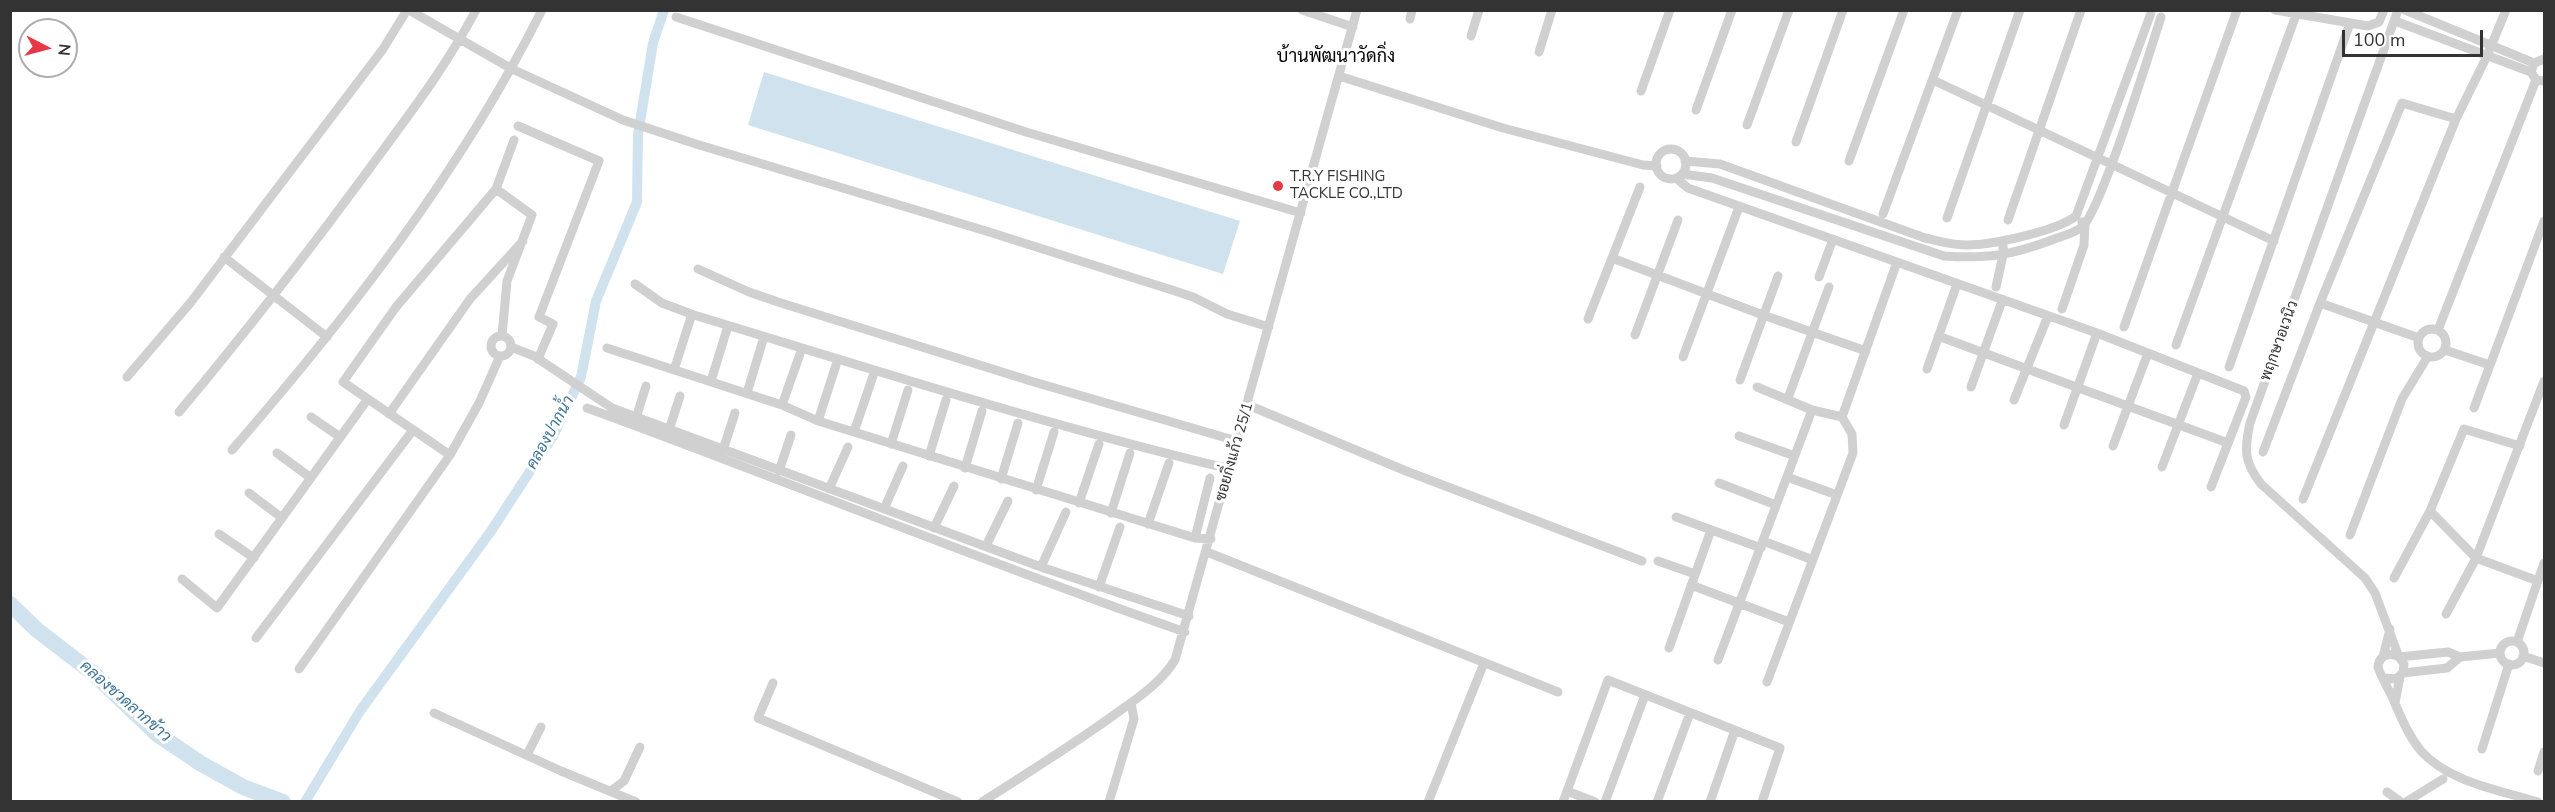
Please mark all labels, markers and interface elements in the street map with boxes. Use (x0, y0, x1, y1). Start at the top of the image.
north arrow (18, 18, 78, 78)
scale bar (2345, 18, 2486, 56)
text: 100 m (2353, 28, 2405, 52)
text: N (52, 43, 75, 57)
district label: บ้านพัฒนาวัดกิ่ง (1277, 47, 1395, 69)
place label: T.R.Y FISHING TACKLE CO.,LTD (1290, 168, 1403, 203)
marker: T.R.Y FISHING TACKLE CO.,LTD (1271, 179, 1285, 193)
street label: พฤกษาอเวนิว (2257, 298, 2303, 384)
water label: คลองปากน้ำ (523, 393, 579, 473)
street label: ซอยกิ่งแก้ว 25/1 (1212, 400, 1258, 504)
water label: คลองชวดลากข้าว (75, 657, 175, 747)

